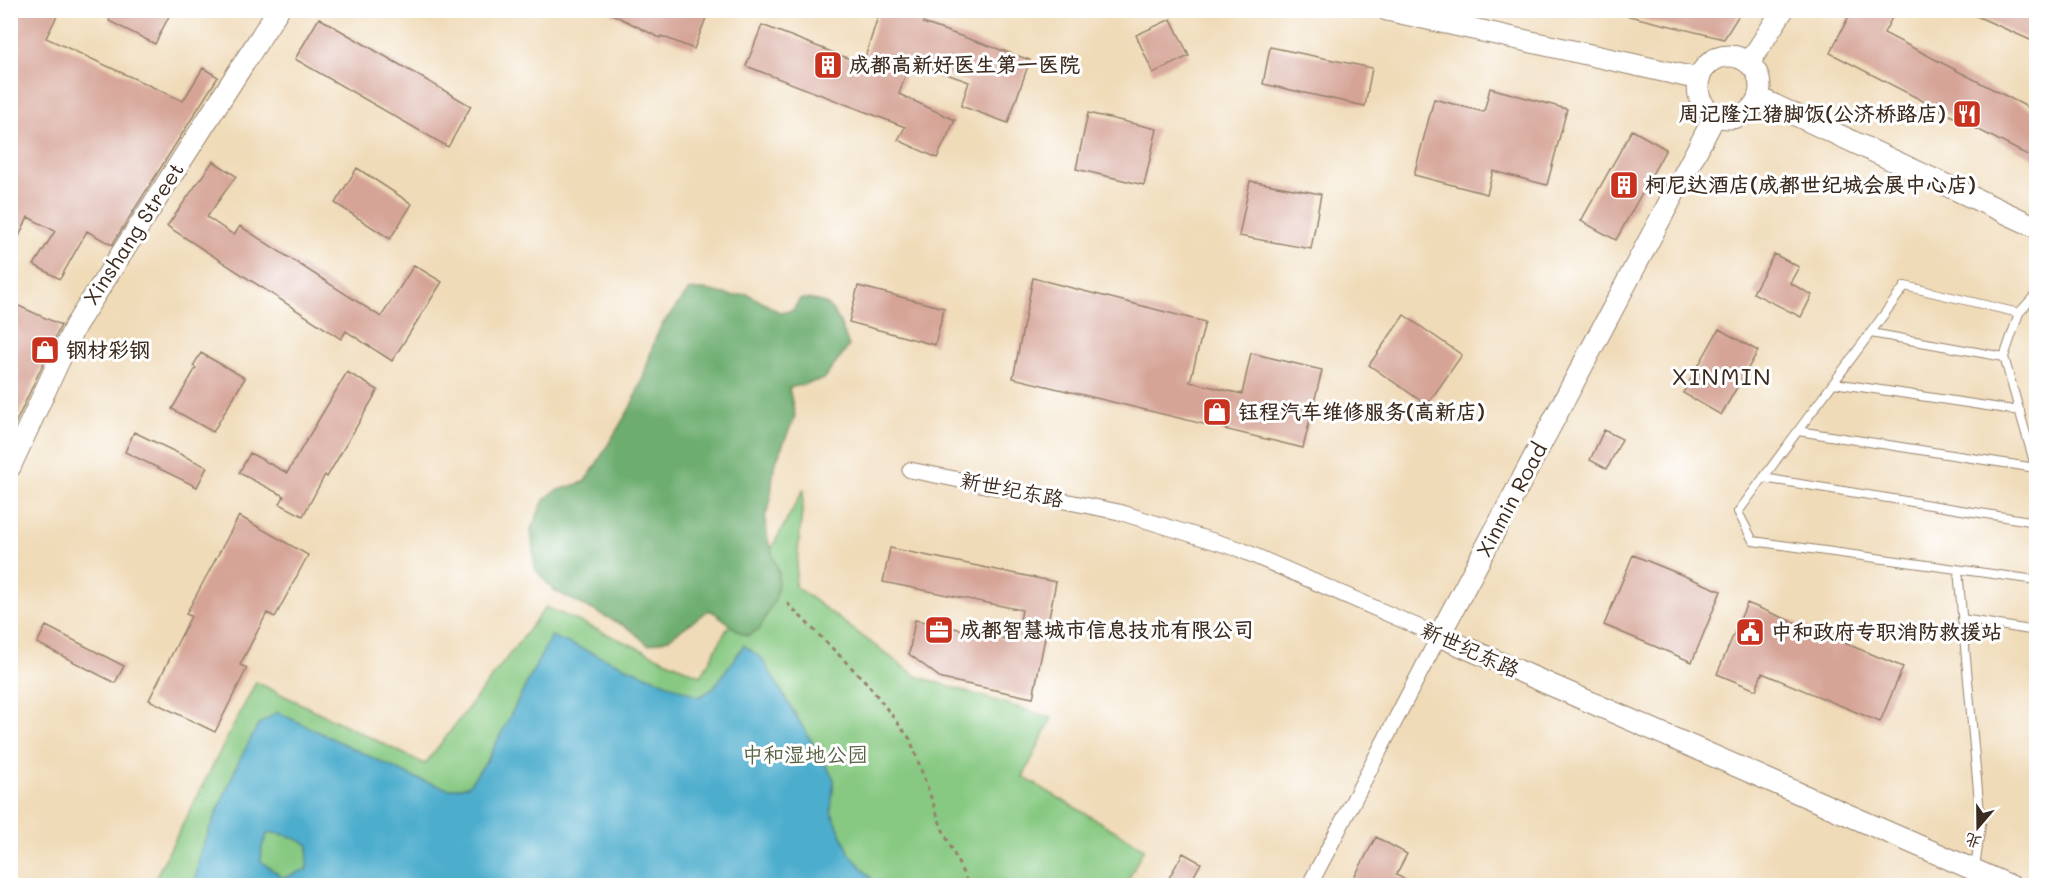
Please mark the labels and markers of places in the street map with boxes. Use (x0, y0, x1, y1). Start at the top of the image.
building icon: 成都高新好医生第一医院 (812, 49, 844, 81)
place label: 成都高新好医生第一医院 (849, 50, 1080, 77)
restaurant icon: 周记隆江猪脚饭(公济桥路店) (1951, 98, 1983, 130)
place label: 周记隆江猪脚饭(公济桥路店) (1678, 99, 1946, 126)
building icon: 柯尼达酒店(成都世纪城会展中心店) (1608, 169, 1640, 201)
place label: 柯尼达酒店(成都世纪城会展中心店) (1645, 170, 1976, 197)
shop icon: 钢材彩钢 (29, 334, 61, 366)
place label: 钢材彩钢 (66, 335, 150, 362)
shop icon: 钰程汽车维修服务(高新店) (1201, 396, 1233, 428)
place label: 钰程汽车维修服务(高新店) (1238, 397, 1485, 424)
office icon: 成都智慧城市信息技术有限公司 (923, 614, 955, 646)
place label: 成都智慧城市信息技术有限公司 (960, 615, 1254, 642)
public building icon: 中和政府专职消防救援站 (1734, 616, 1766, 648)
place label: 中和政府专职消防救援站 (1771, 617, 2002, 644)

